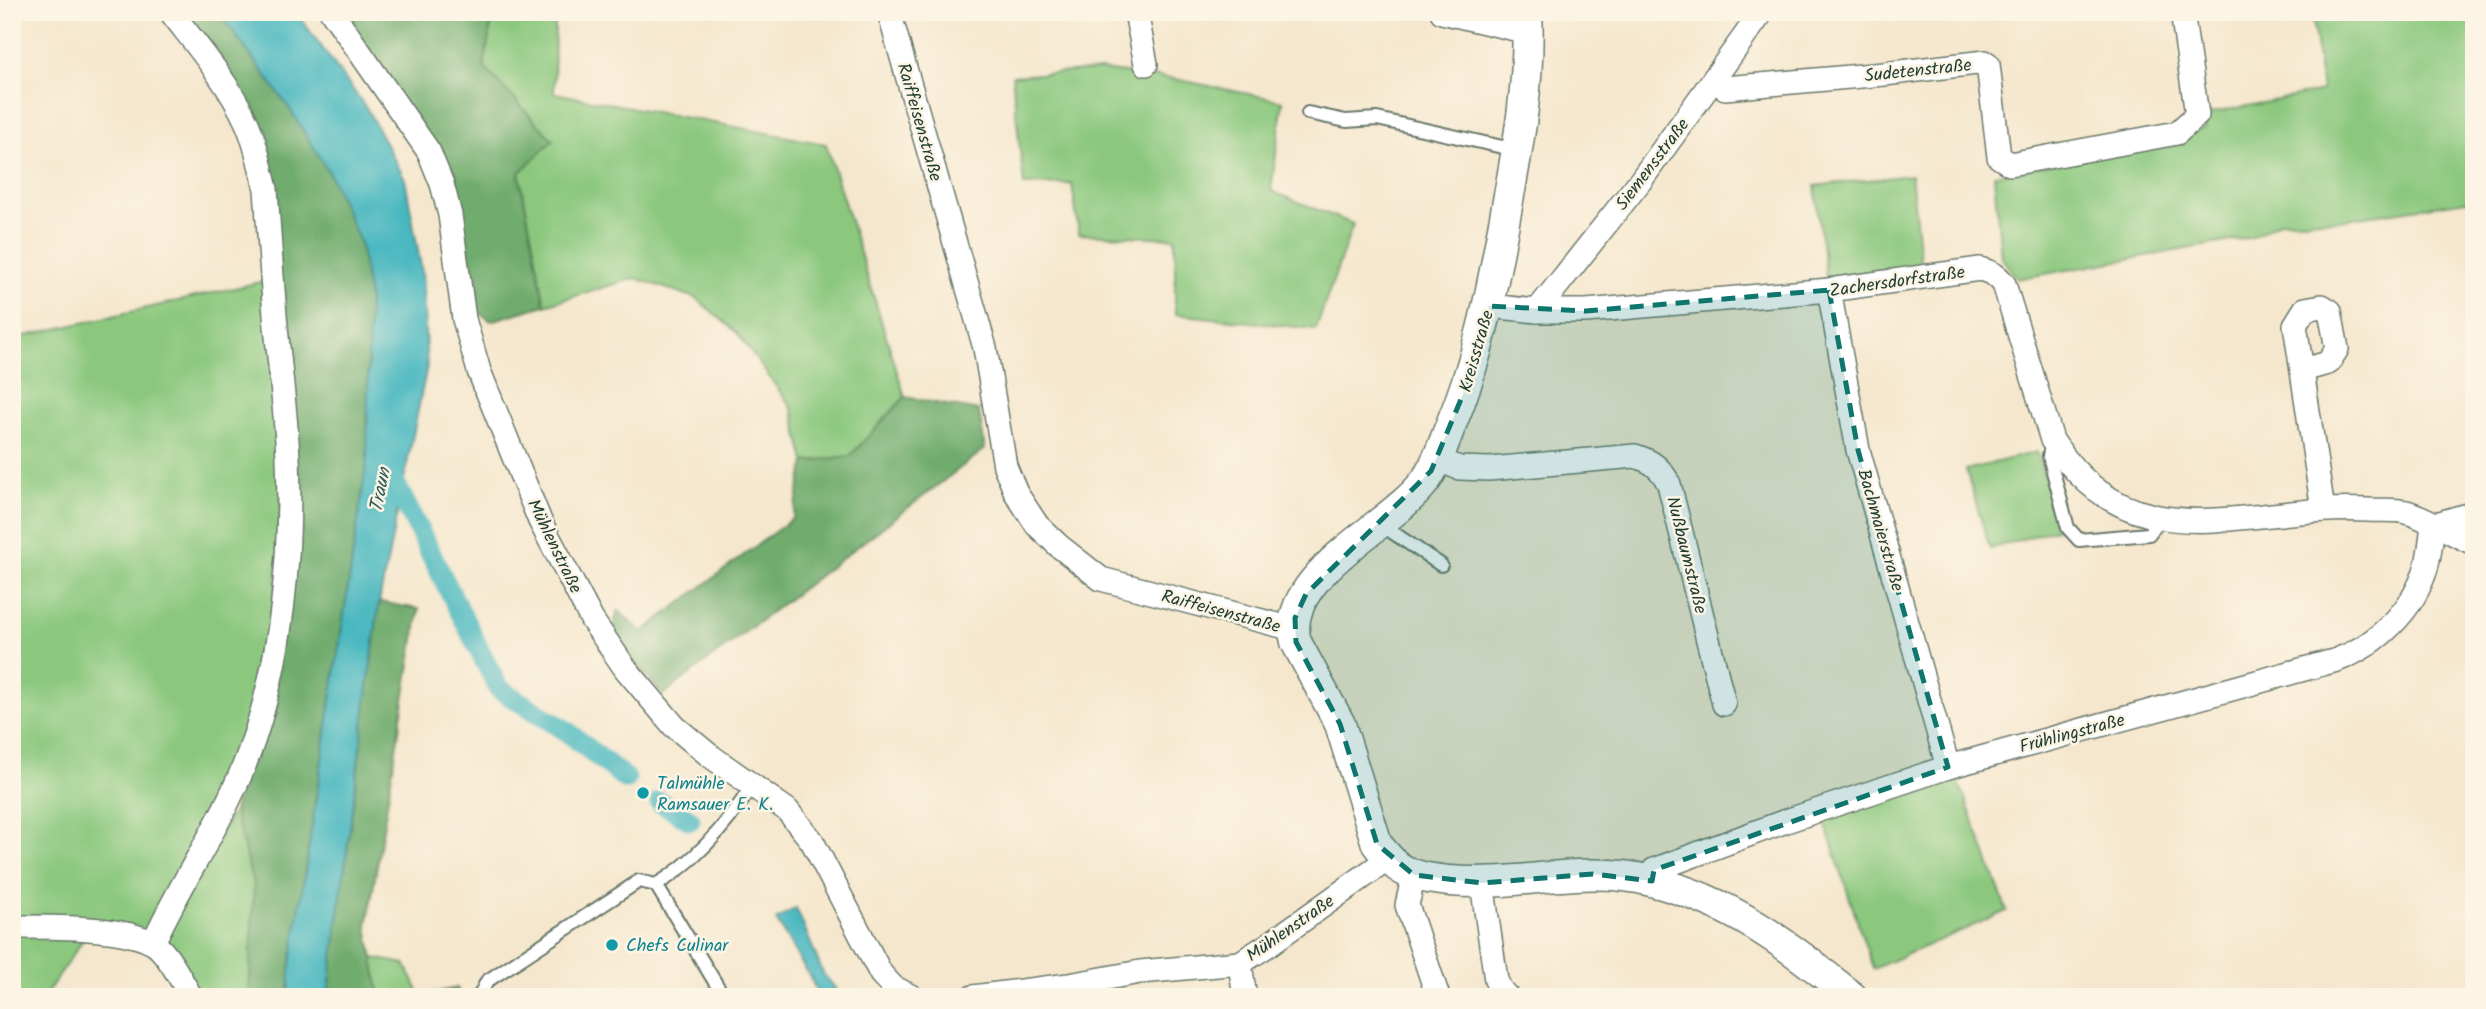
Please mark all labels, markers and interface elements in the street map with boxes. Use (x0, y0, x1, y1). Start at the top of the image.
street label: Sudetenstraße (1863, 51, 1973, 92)
street label: Raiffeisenstraße (888, 60, 949, 185)
street label: Siemensstraße (1609, 113, 1698, 217)
street label: Zachersdorfstraße (1828, 259, 1967, 306)
street label: Kreisstraße (1452, 307, 1503, 396)
water label: Traun (362, 464, 400, 515)
street label: Bachmaierstraße (1848, 466, 1911, 595)
street label: Mühlenstraße (518, 494, 589, 599)
street label: Nußbaumstraße (1657, 494, 1714, 617)
street label: Raiffeisenstraße (1158, 583, 1283, 642)
street label: Frühlingstraße (2016, 706, 2128, 762)
place label: Talmühle Ramsauer E. K. (657, 770, 773, 820)
marker: Talmühle Ramsauer E. K. (635, 785, 651, 801)
street label: Mühlenstraße (1241, 888, 1341, 970)
place label: Chefs Culinar (626, 932, 729, 961)
marker: Chefs Culinar (604, 937, 620, 953)

